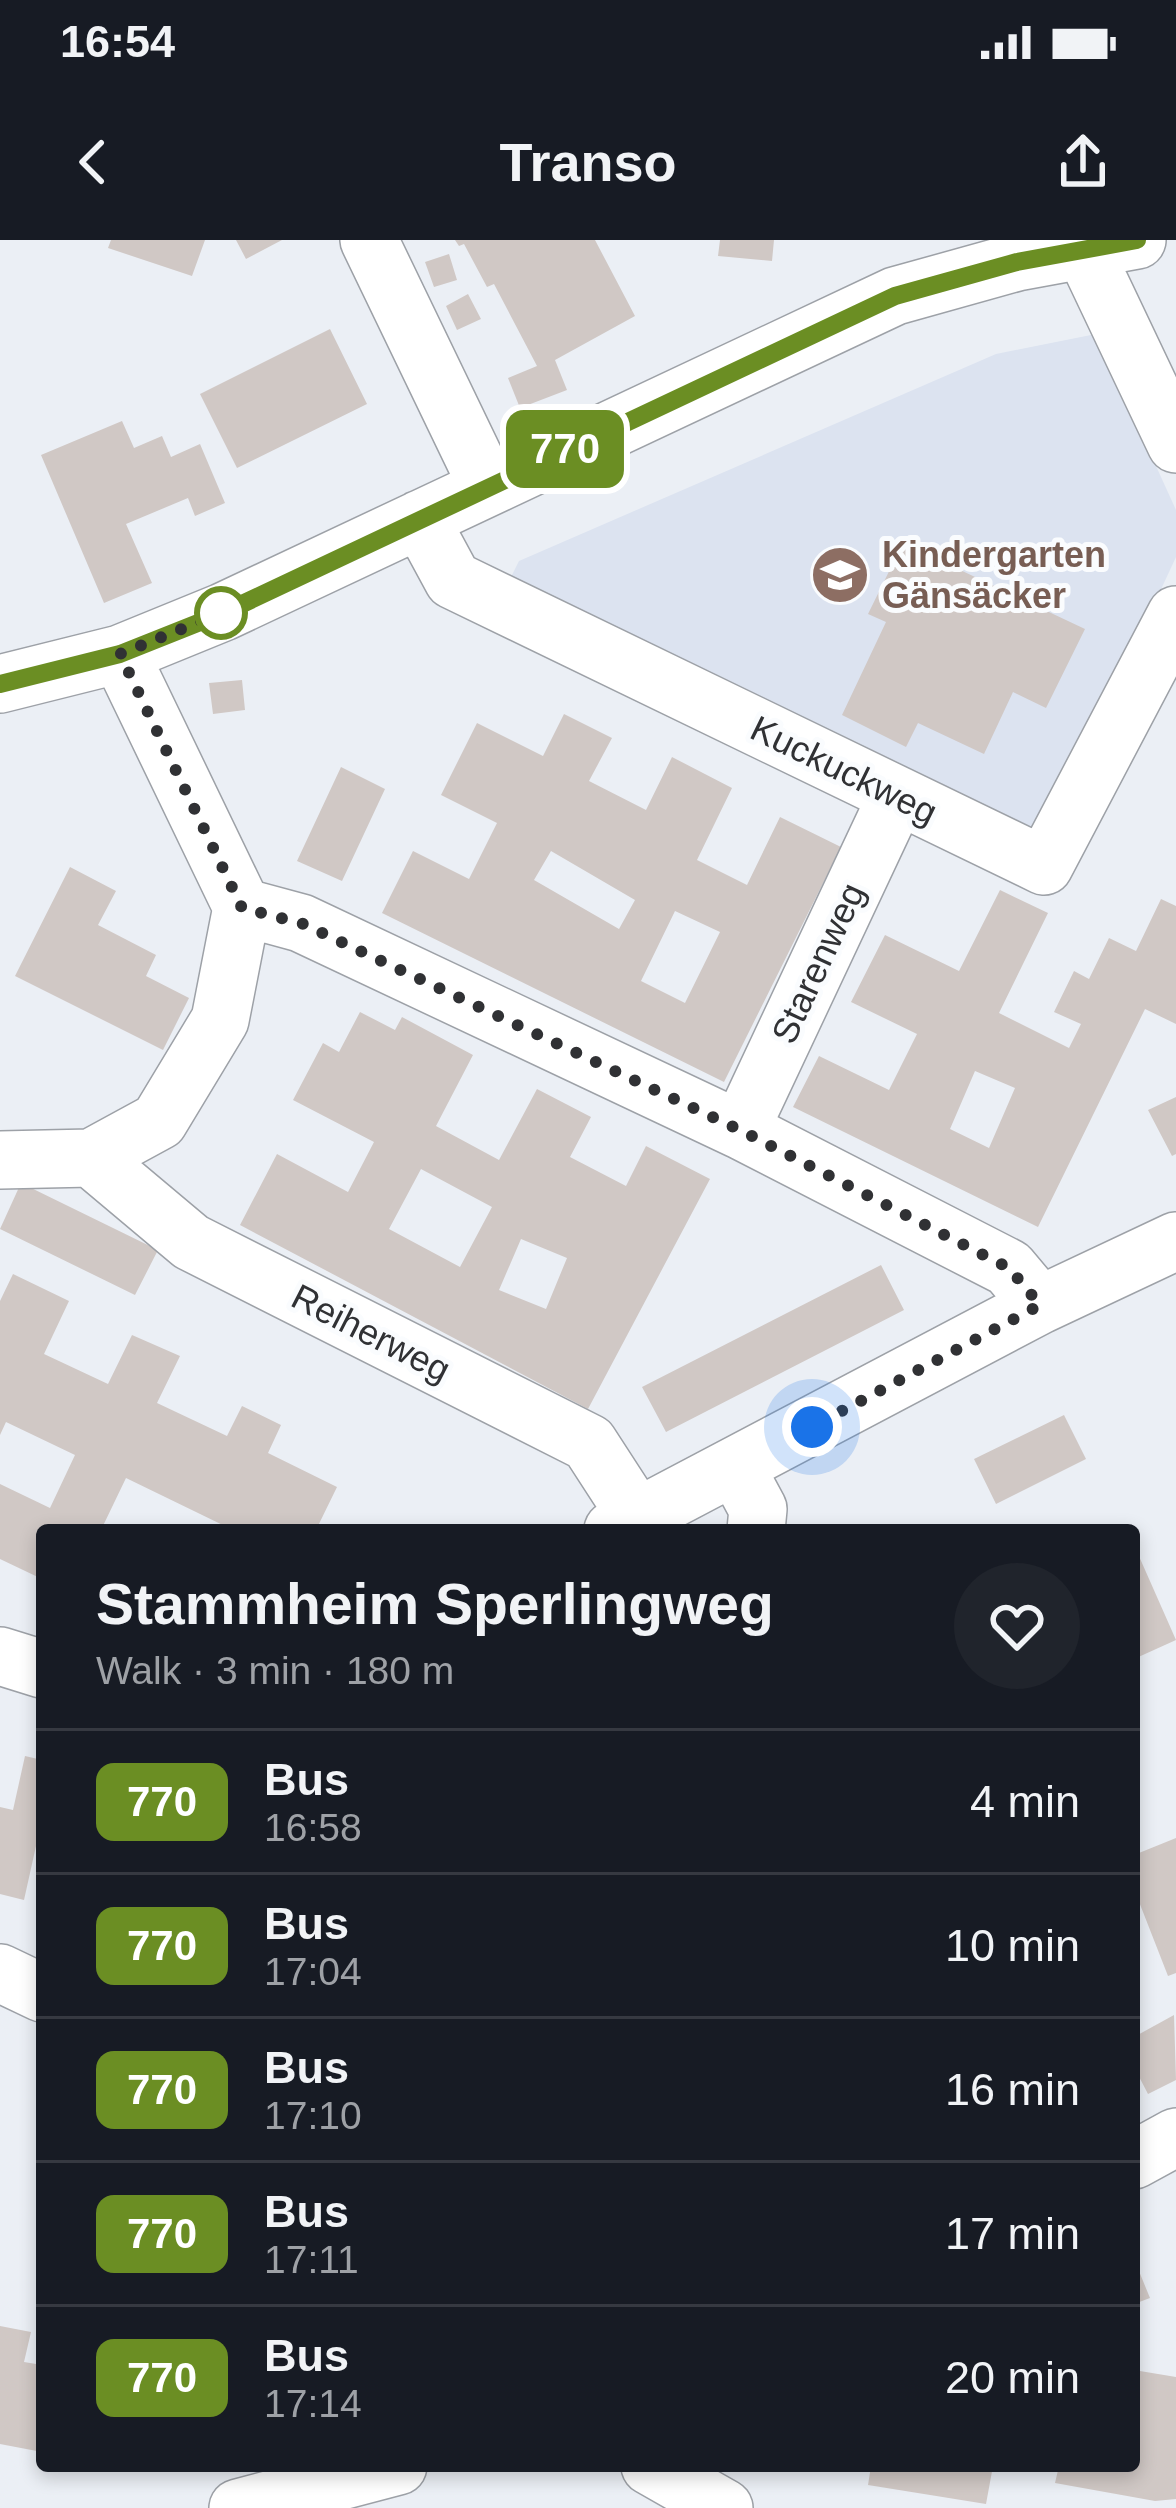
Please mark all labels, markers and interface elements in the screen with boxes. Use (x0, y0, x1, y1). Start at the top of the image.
text: 16:54 (60, 16, 175, 67)
icon: back (60, 129, 126, 195)
icon: share (1050, 129, 1116, 195)
text: Transo (499, 132, 677, 192)
line badge: 770 (496, 410, 634, 488)
text: 770 (530, 425, 600, 472)
place label: Kindergarten Gänsäcker (882, 534, 1106, 616)
school or university icon: Kindergarten Gänsäcker (809, 544, 871, 606)
unlabelled marker (196, 588, 246, 638)
street label: Kuckuckweg (744, 707, 944, 833)
street label: Starenweg (763, 876, 873, 1050)
street label: Reiherweg (285, 1276, 457, 1390)
your location (782, 1397, 842, 1457)
button: heart (954, 1563, 1080, 1689)
text: Stammheim Sperlingweg (96, 1572, 774, 1636)
text: Walk · 3 min · 180 m (96, 1649, 454, 1692)
text: Bus (264, 1754, 349, 1805)
text: 4 min (970, 1776, 1080, 1827)
text: 770 (127, 1778, 197, 1825)
text: 16:58 (264, 1806, 362, 1849)
text: Bus (264, 1898, 349, 1949)
text: 10 min (945, 1920, 1080, 1971)
text: 770 (127, 1922, 197, 1969)
text: 17:04 (264, 1950, 362, 1993)
text: Bus (264, 2042, 349, 2093)
text: 16 min (945, 2064, 1080, 2115)
text: 770 (127, 2066, 197, 2113)
text: 17:10 (264, 2094, 362, 2137)
text: Bus (264, 2186, 349, 2237)
text: 17 min (945, 2208, 1080, 2259)
text: 770 (127, 2210, 197, 2257)
text: 17:11 (264, 2238, 359, 2281)
text: Bus (264, 2330, 349, 2381)
text: 20 min (945, 2352, 1080, 2403)
text: 770 (127, 2354, 197, 2401)
text: 17:14 (264, 2382, 362, 2425)

